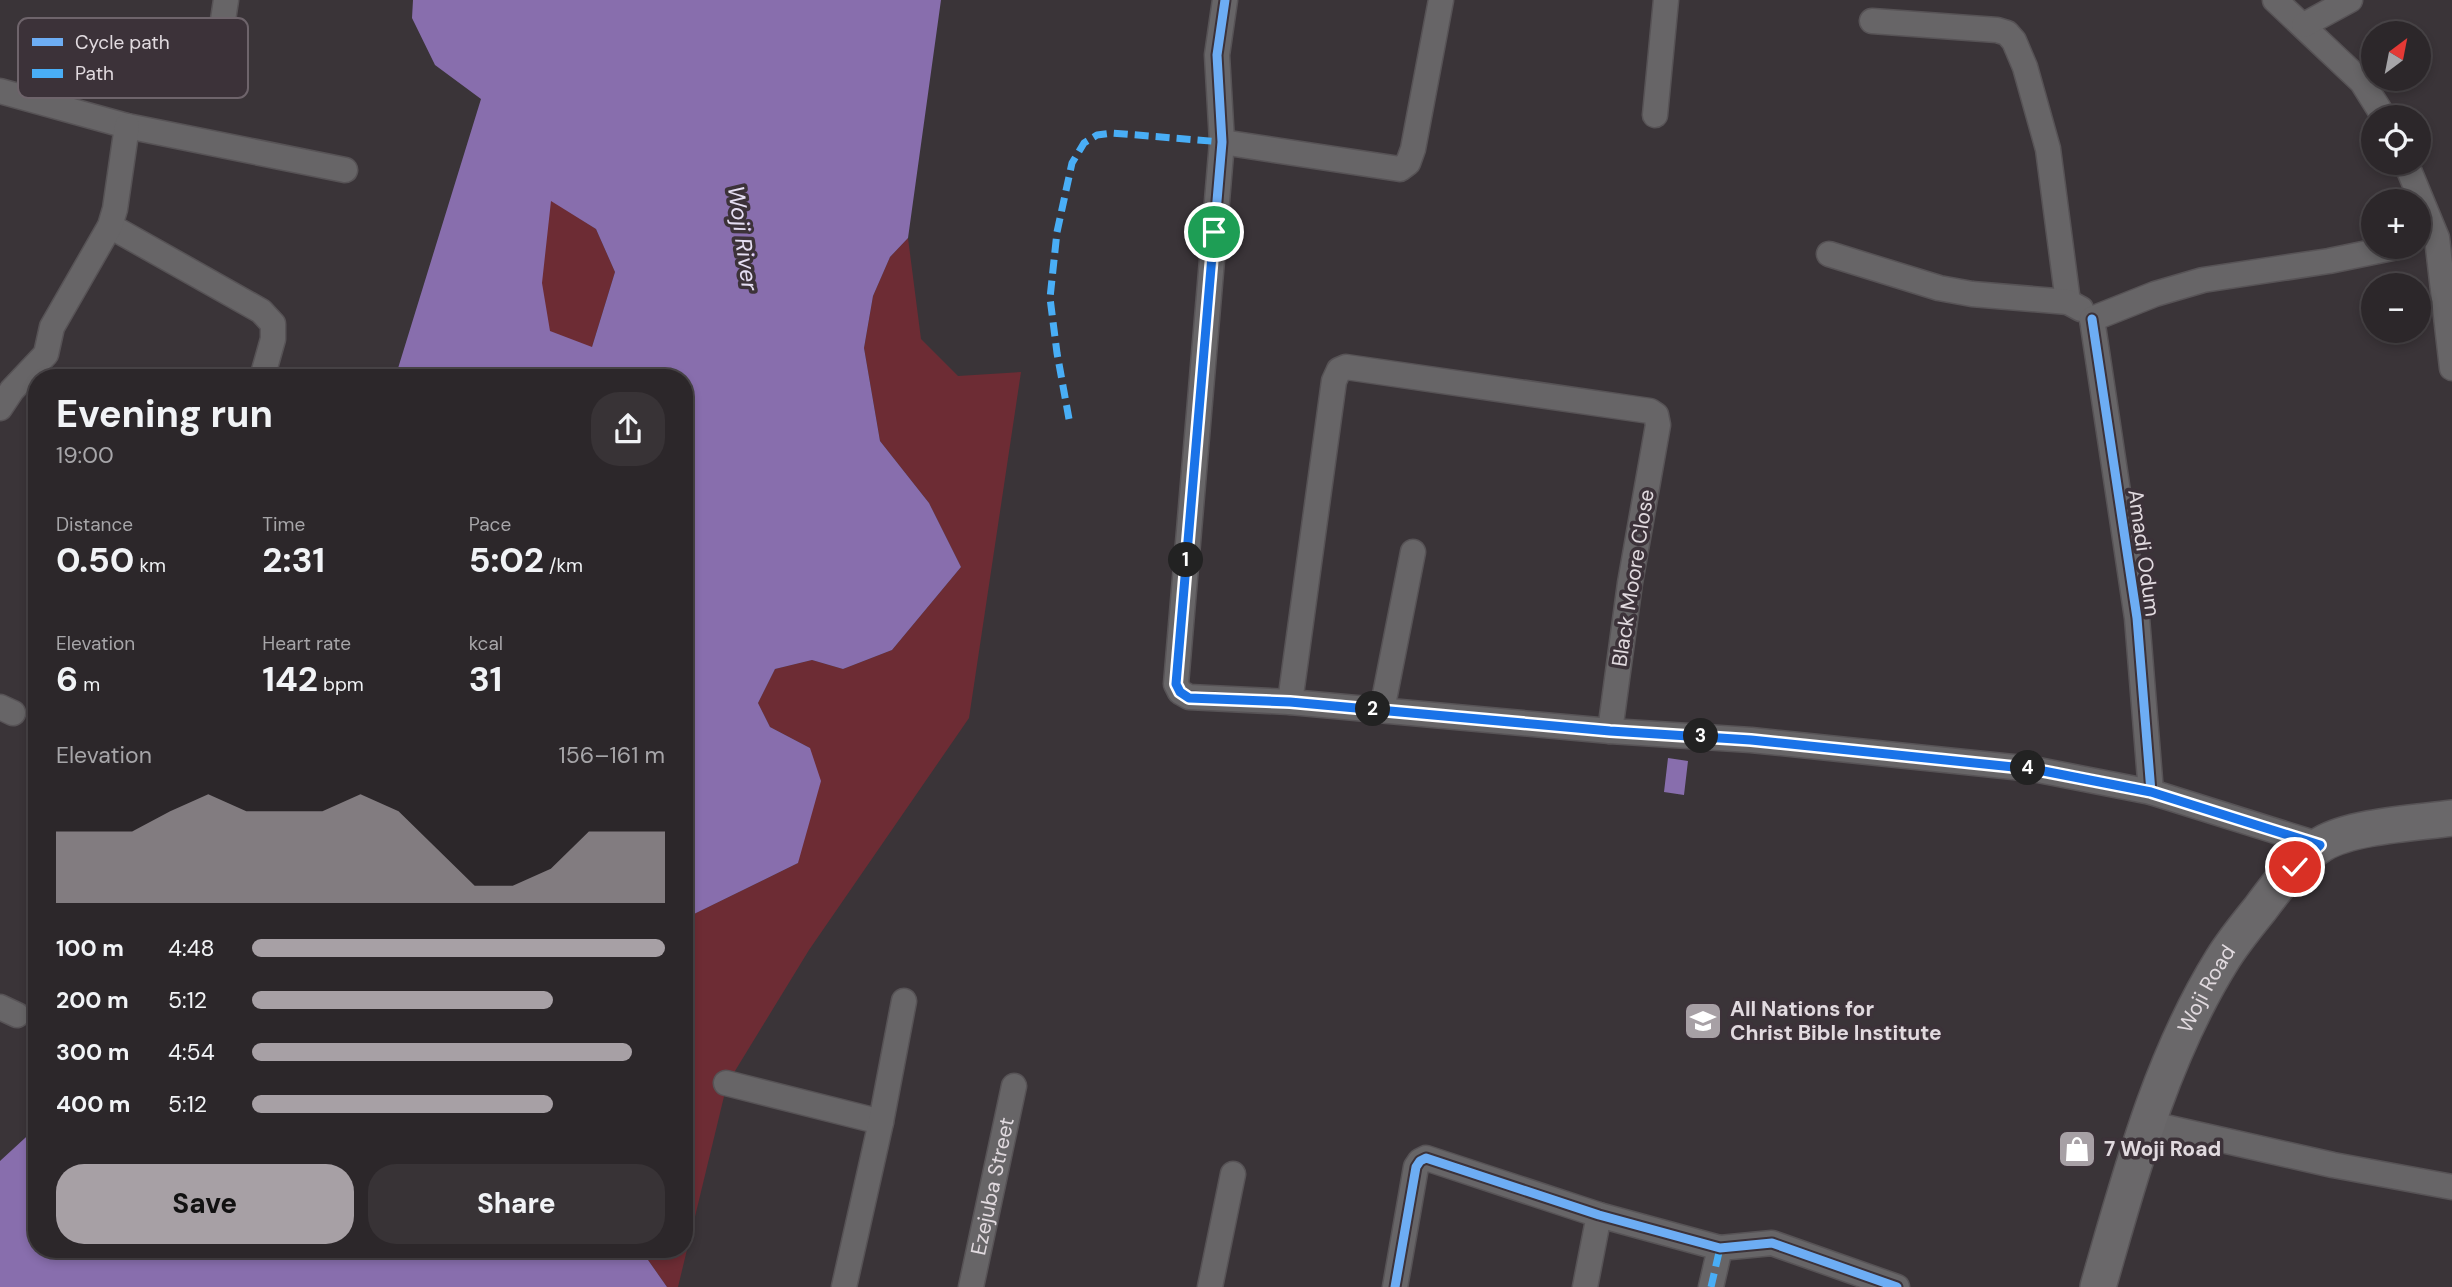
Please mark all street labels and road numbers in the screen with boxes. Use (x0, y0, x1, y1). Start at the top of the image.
street label: Black Moore Close (1605, 487, 1661, 669)
street label: Amadi Odum (2121, 488, 2167, 618)
street label: Woji Road (2171, 939, 2242, 1037)
street label: Ezejuba Street (964, 1115, 1021, 1258)

